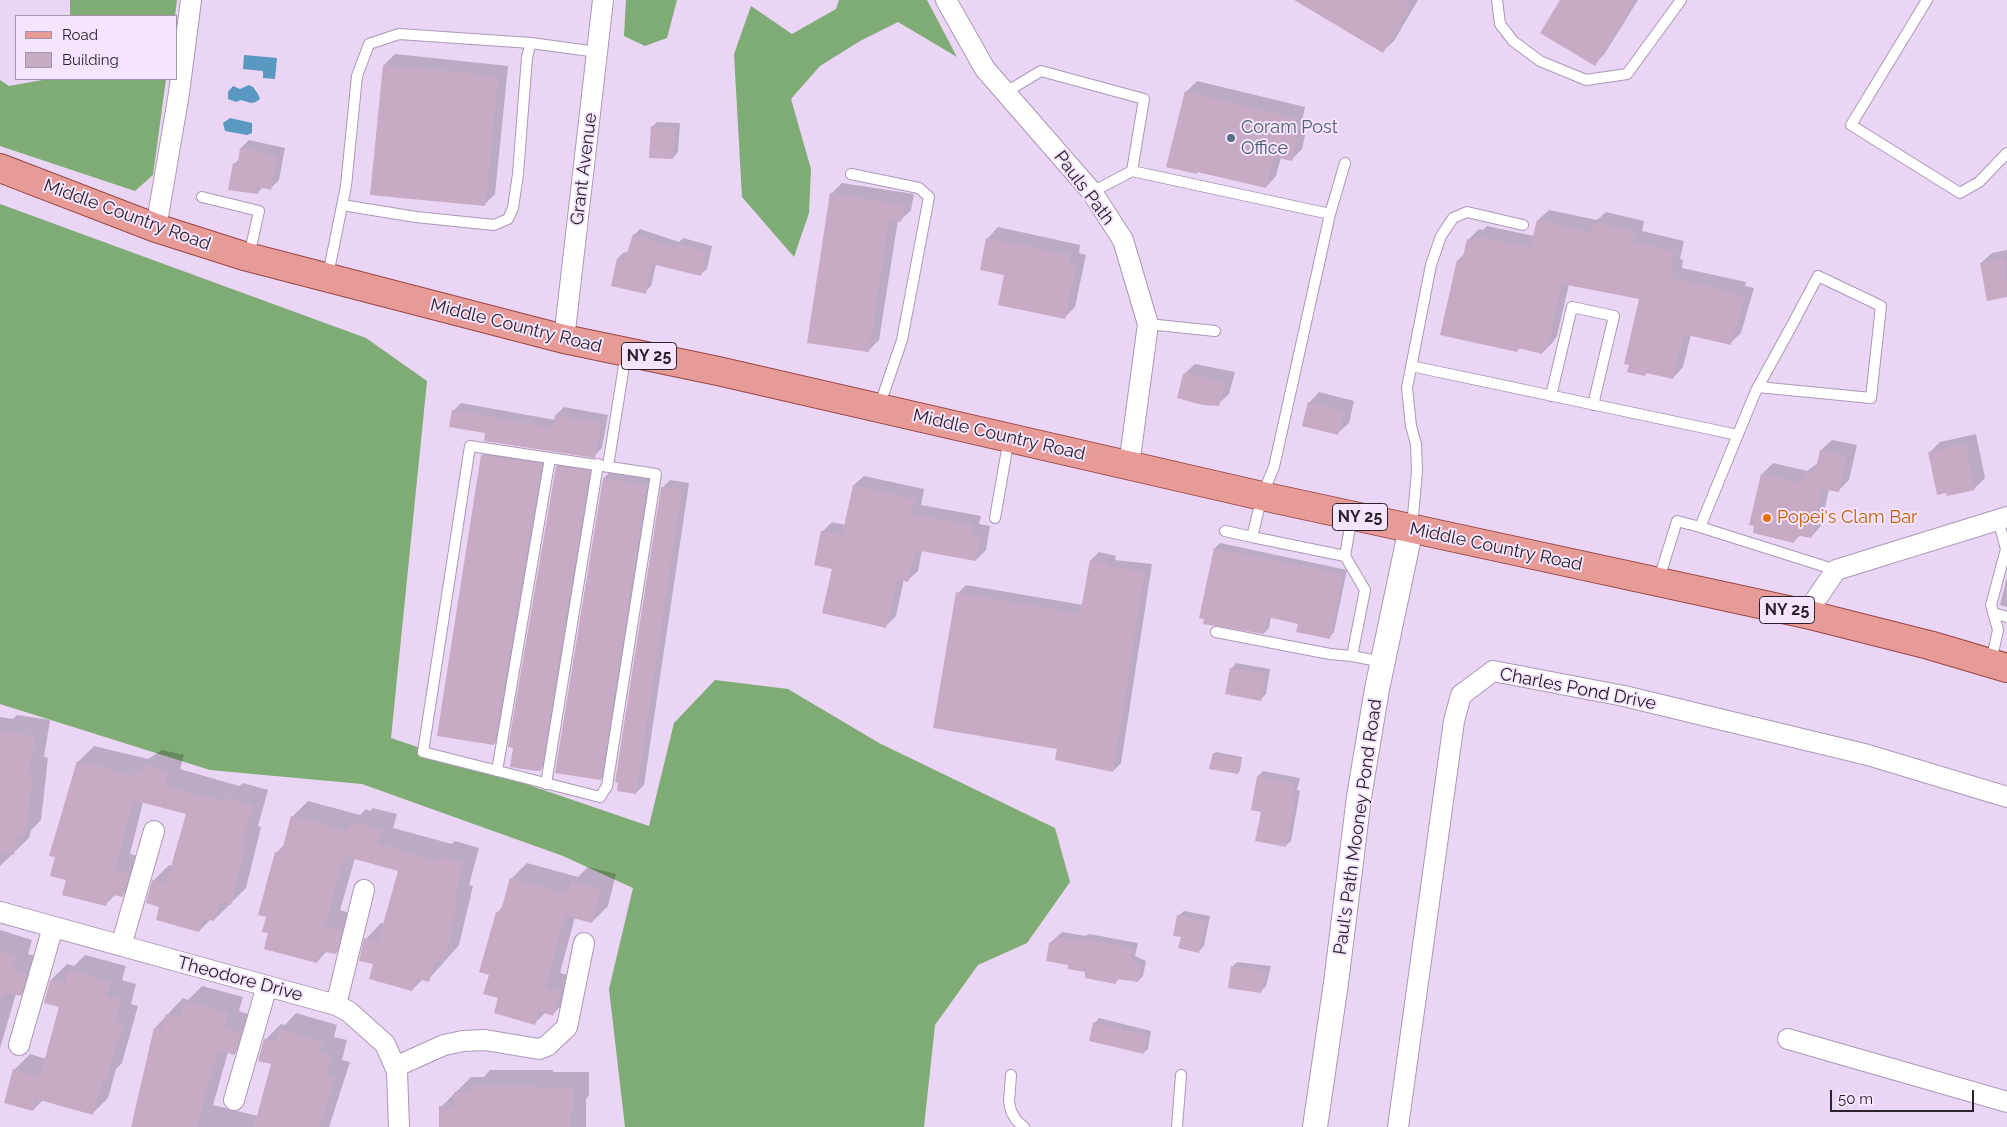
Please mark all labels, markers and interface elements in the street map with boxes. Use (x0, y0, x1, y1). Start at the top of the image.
legend (15, 15, 178, 80)
text: Road (62, 26, 98, 44)
text: Building (62, 51, 119, 69)
street label: Grant Avenue (566, 112, 602, 226)
place label: Coram Post Office (1241, 117, 1338, 160)
marker: Coram Post Office (1225, 132, 1237, 144)
street label: Pauls Path (1049, 147, 1119, 229)
street label: Middle Country Road (41, 175, 213, 255)
street label: Middle Country Road (428, 294, 604, 358)
road number: NY 25 (622, 342, 676, 370)
street label: Middle Country Road (911, 405, 1087, 465)
road number: NY 25 (1332, 504, 1388, 530)
place label: Popei's Clam Bar (1777, 507, 1917, 529)
marker: Popei's Clam Bar (1761, 512, 1773, 524)
street label: Middle Country Road (1408, 518, 1584, 576)
road number: NY 25 (1760, 596, 1814, 624)
street label: Charles Pond Drive (1498, 663, 1658, 715)
street label: Paul's Path Mooney Pond Road (1329, 698, 1387, 956)
street label: Theodore Drive (175, 952, 305, 1006)
scale bar (1832, 1080, 1976, 1112)
text: 50 m (1838, 1090, 1873, 1108)

